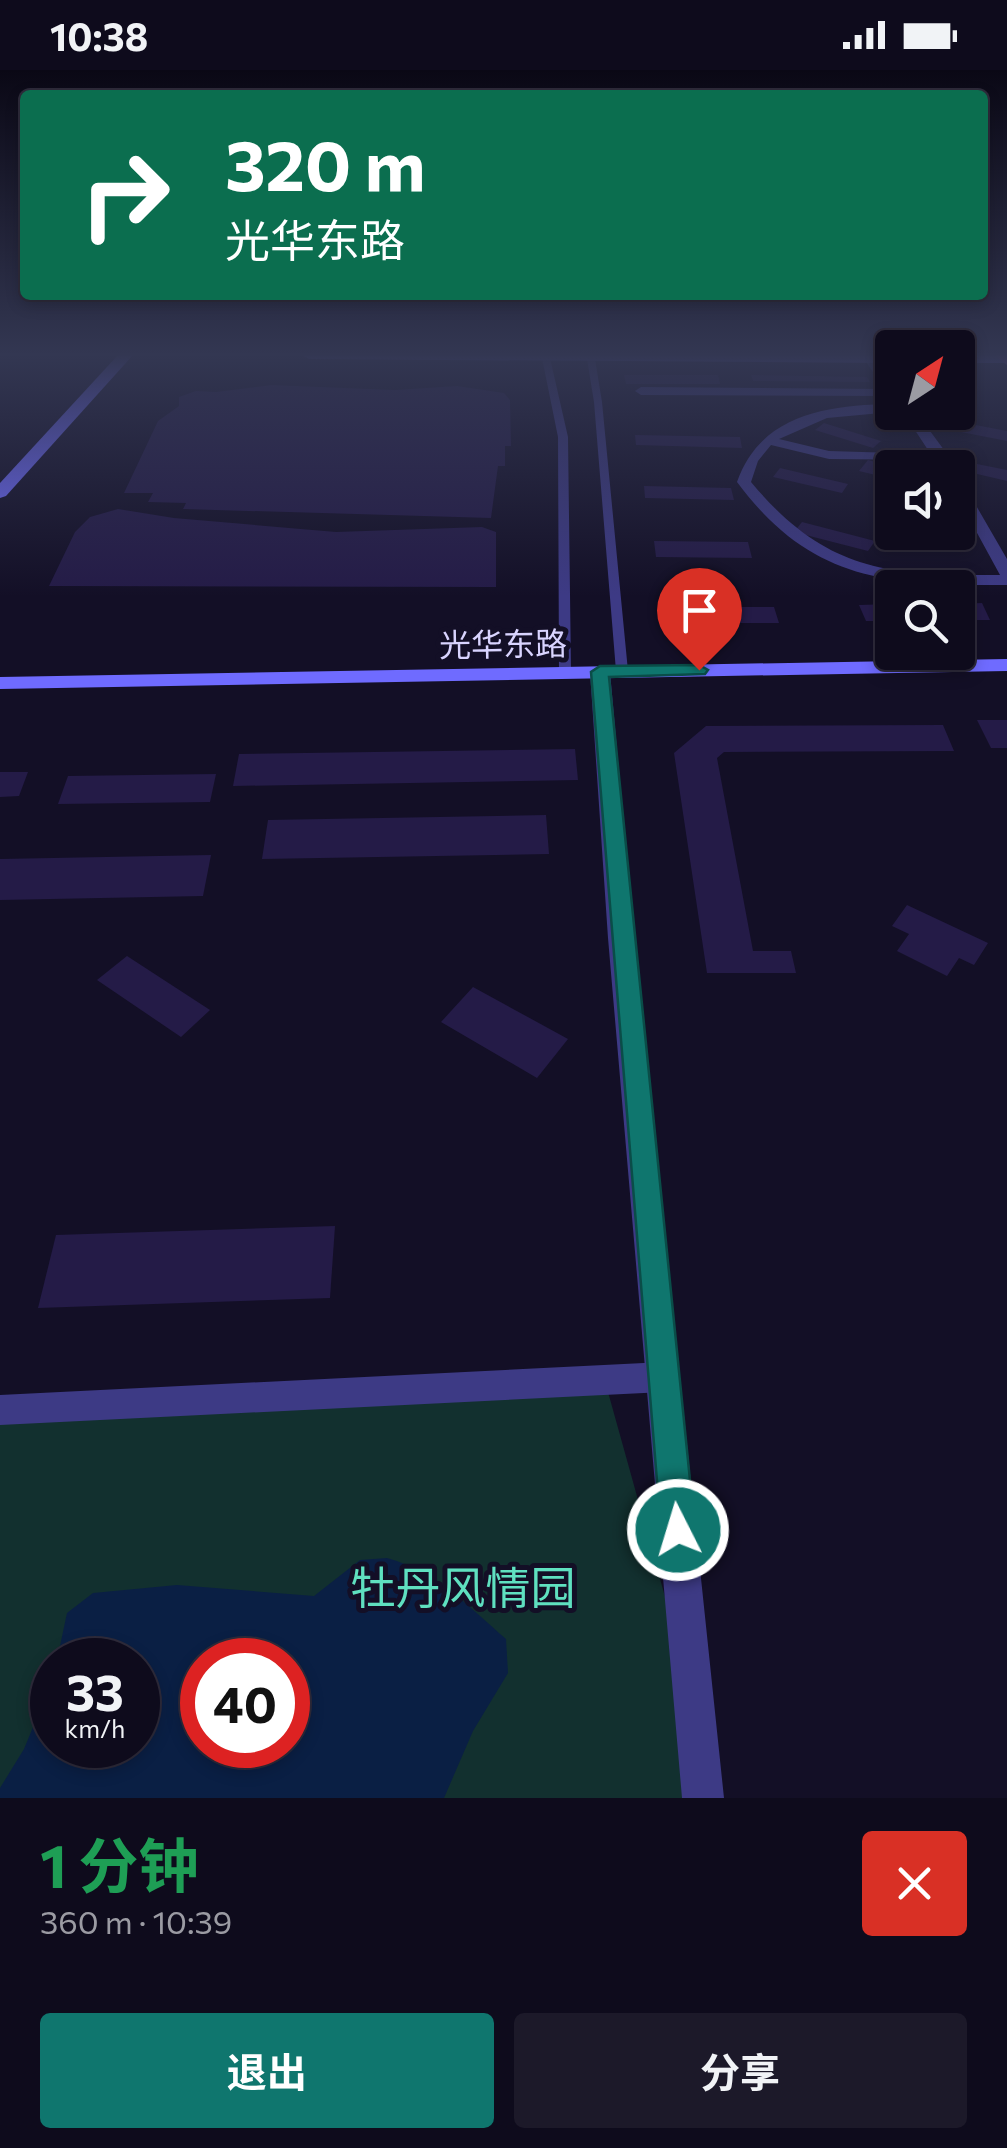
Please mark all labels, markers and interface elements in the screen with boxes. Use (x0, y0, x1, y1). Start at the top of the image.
text: 10:38 (50, 12, 148, 59)
text: 320 m (225, 120, 426, 205)
icon: right (60, 130, 190, 260)
text: 光华东路 (225, 211, 405, 266)
north arrow (875, 330, 975, 430)
map controls (875, 330, 975, 670)
button: sound (875, 450, 975, 550)
pin (657, 568, 742, 671)
button: search (875, 570, 975, 670)
icon: arrive (672, 583, 727, 638)
street label: 光华东路 (439, 622, 567, 664)
position arrow (626, 1478, 730, 1582)
park label: 牡丹风情园 (350, 1558, 576, 1613)
speed limit sign: 40 (180, 1638, 310, 1768)
text: 33 (66, 1660, 124, 1721)
text: km/h (65, 1713, 125, 1743)
text: 1 分钟 (40, 1827, 199, 1900)
button: close (862, 1831, 967, 1936)
text: 360 m · 10:39 (40, 1901, 232, 1941)
button: 退出 (40, 2013, 494, 2128)
button: 分享 (514, 2013, 967, 2128)

